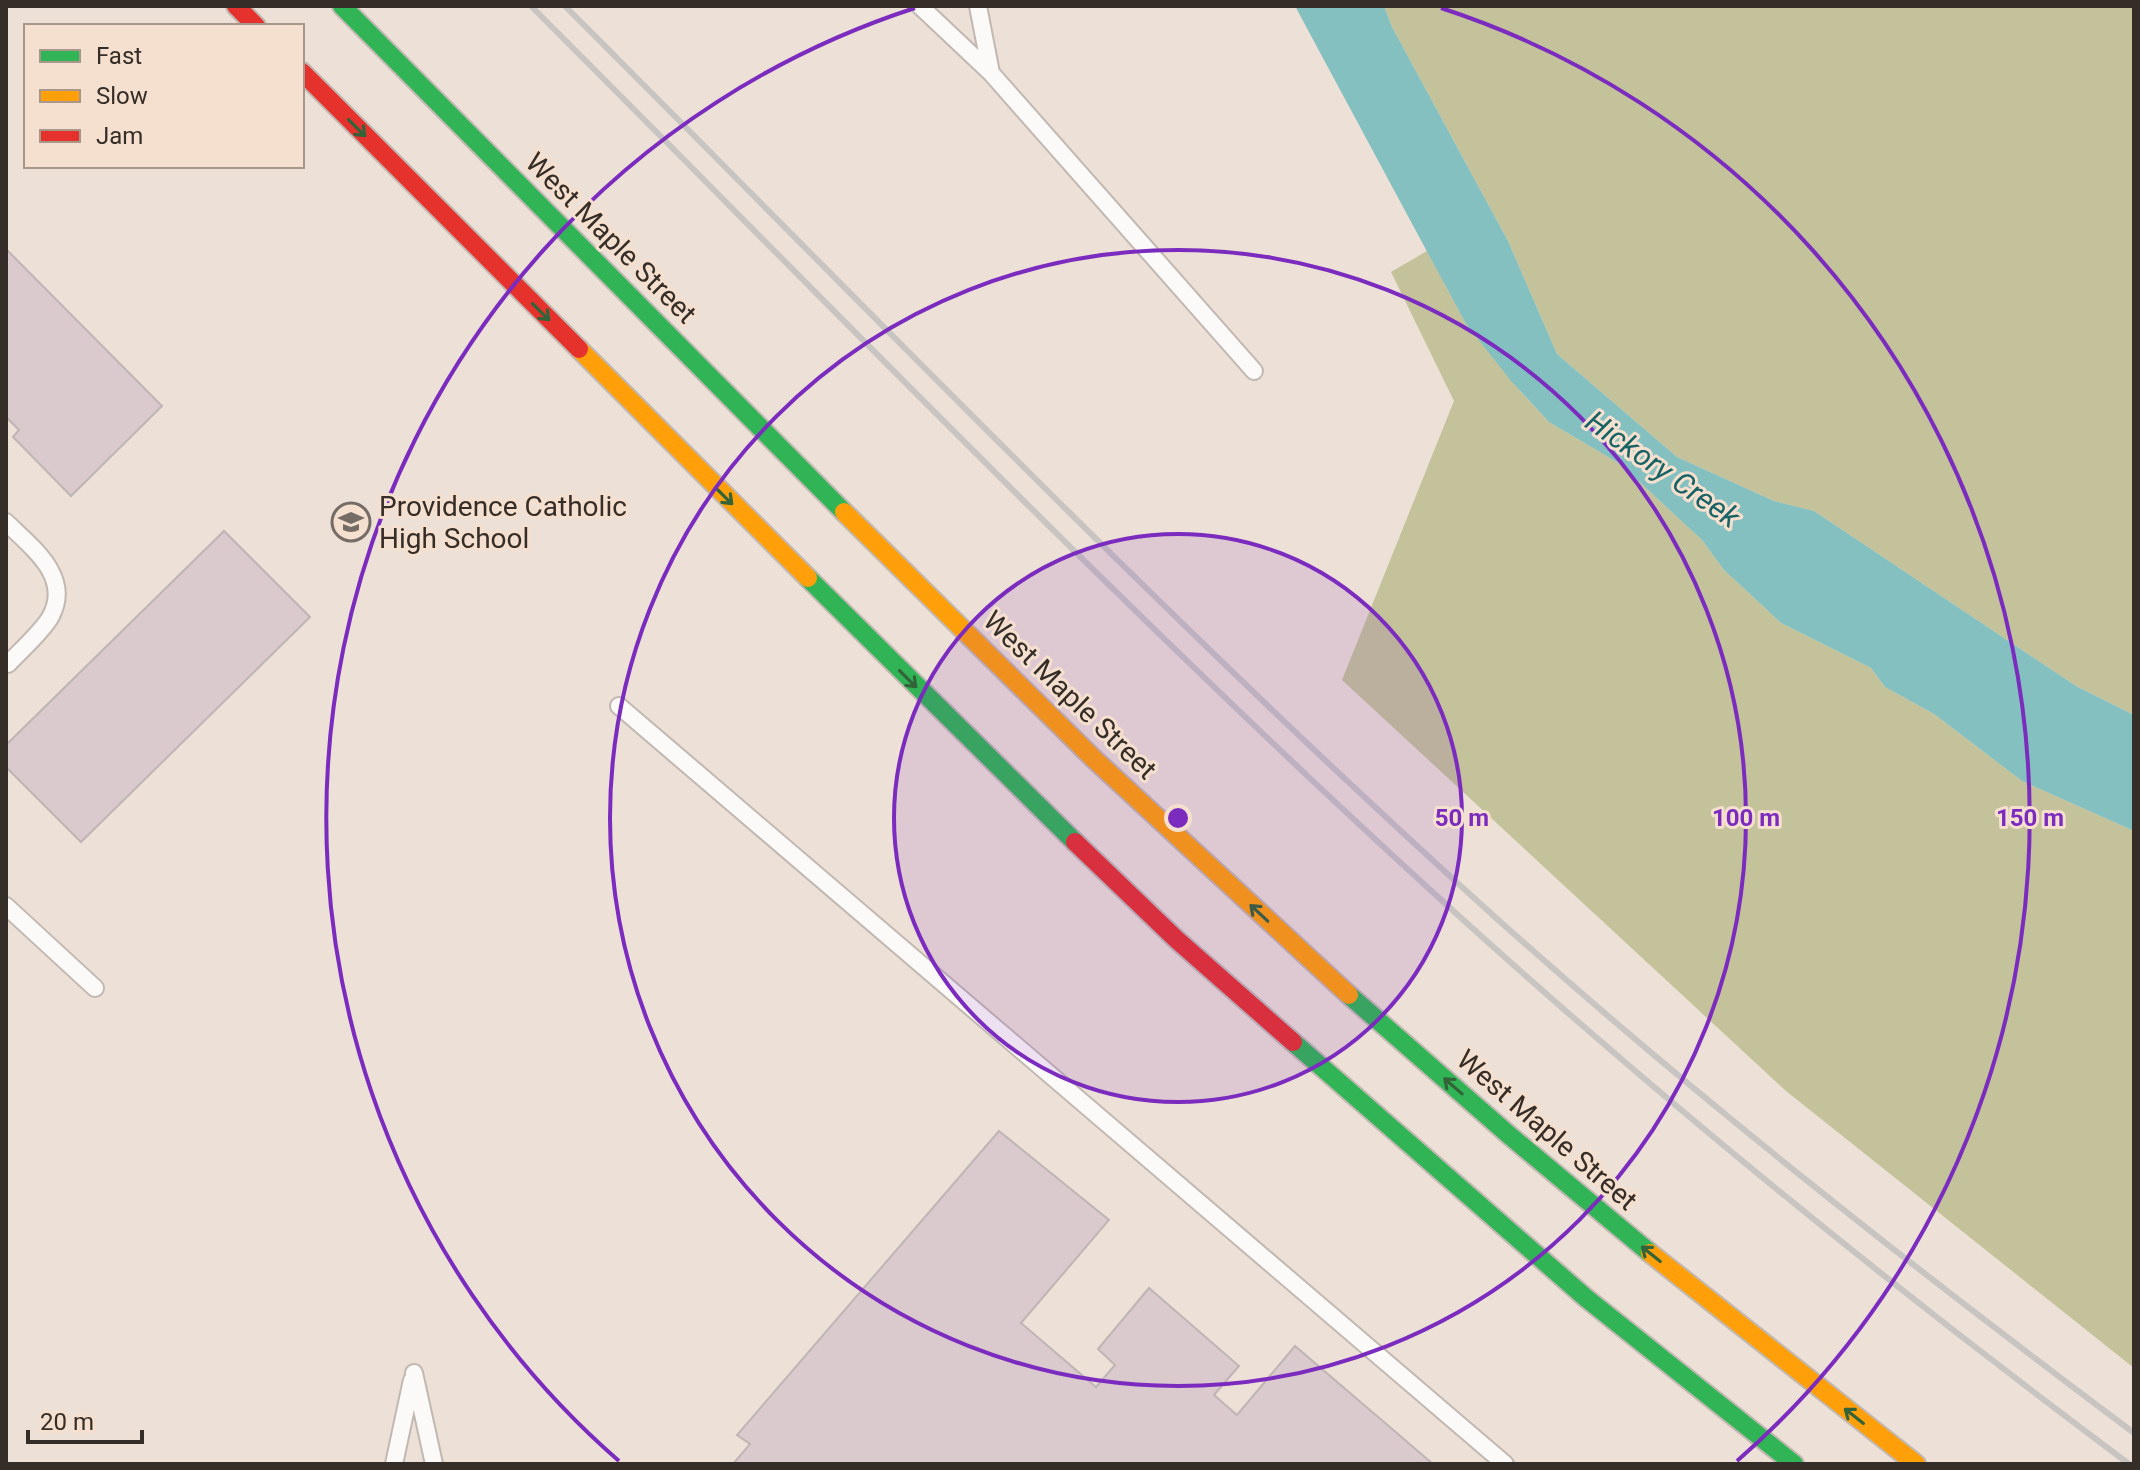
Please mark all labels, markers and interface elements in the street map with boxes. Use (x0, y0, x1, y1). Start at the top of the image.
legend (24, 24, 304, 168)
text: Fast (96, 42, 142, 70)
text: Slow (96, 82, 148, 110)
one-way arrow (347, 118, 366, 137)
text: Jam (96, 122, 143, 150)
street label: West Maple Street (519, 146, 703, 330)
one-way arrow (531, 302, 550, 322)
water label: Hickory Creek (1579, 403, 1748, 536)
one-way arrow (714, 486, 733, 505)
place label: Providence Catholic High School (379, 490, 627, 555)
school or university icon: Providence Catholic High School (330, 501, 372, 543)
street label: West Maple Street (977, 604, 1163, 786)
one-way arrow (898, 669, 918, 689)
centre of rings (1164, 804, 1192, 832)
text: 50 m (1435, 804, 1489, 832)
text: 100 m (1712, 804, 1780, 832)
text: 150 m (1996, 804, 2064, 832)
one-way arrow (1249, 904, 1269, 923)
street label: West Maple Street (1450, 1043, 1644, 1217)
one-way arrow (1443, 1077, 1464, 1095)
one-way arrow (1641, 1246, 1662, 1263)
scale bar (28, 1394, 142, 1444)
text: 20 m (40, 1408, 94, 1436)
one-way arrow (1844, 1408, 1865, 1425)

